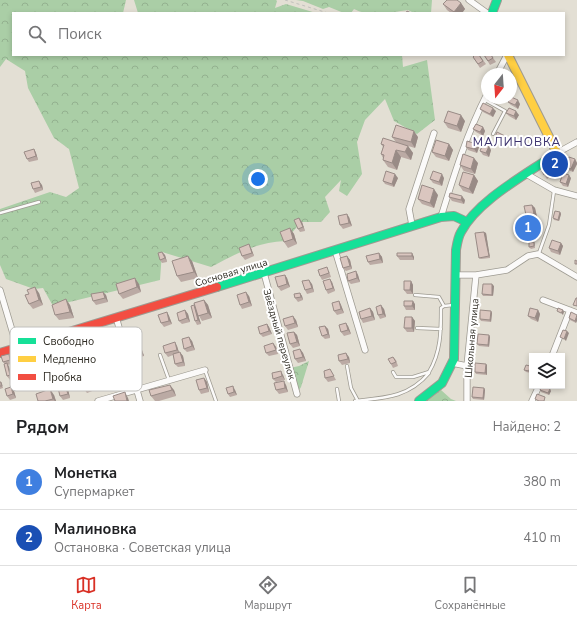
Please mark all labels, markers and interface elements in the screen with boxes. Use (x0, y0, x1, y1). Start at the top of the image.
search box (12, 12, 565, 56)
icon: search (26, 23, 48, 45)
text: Поиск (58, 24, 102, 44)
north arrow (481, 68, 517, 104)
district label: МАЛИНОВКА (473, 134, 561, 150)
pin: 2 (542, 149, 568, 179)
your location (248, 169, 268, 189)
pin: 1 (515, 213, 541, 243)
street label: Сосновая улица (193, 255, 269, 291)
street label: Звёздный переулок (259, 287, 299, 382)
street label: Школьная улица (462, 298, 482, 378)
legend (10, 327, 142, 391)
text: Свободно (43, 334, 94, 349)
text: Медленно (43, 352, 96, 367)
map controls (529, 353, 565, 389)
button: layers (529, 353, 565, 389)
text: Пробка (43, 370, 82, 385)
text: Рядом (16, 416, 69, 439)
text: Найдено: 2 (493, 418, 561, 436)
text: Монетка (54, 463, 117, 483)
text: 1 (25, 473, 33, 491)
text: 380 m (523, 473, 561, 491)
text: Супермаркет (54, 483, 135, 501)
text: Малиновка (54, 519, 137, 539)
text: 2 (25, 529, 33, 547)
text: 410 m (523, 529, 561, 547)
text: Остановка · Советская улица (54, 539, 231, 557)
tab: Карта (71, 574, 102, 613)
tab: Маршрут (244, 574, 292, 613)
tab: Сохранённые (435, 574, 506, 613)

